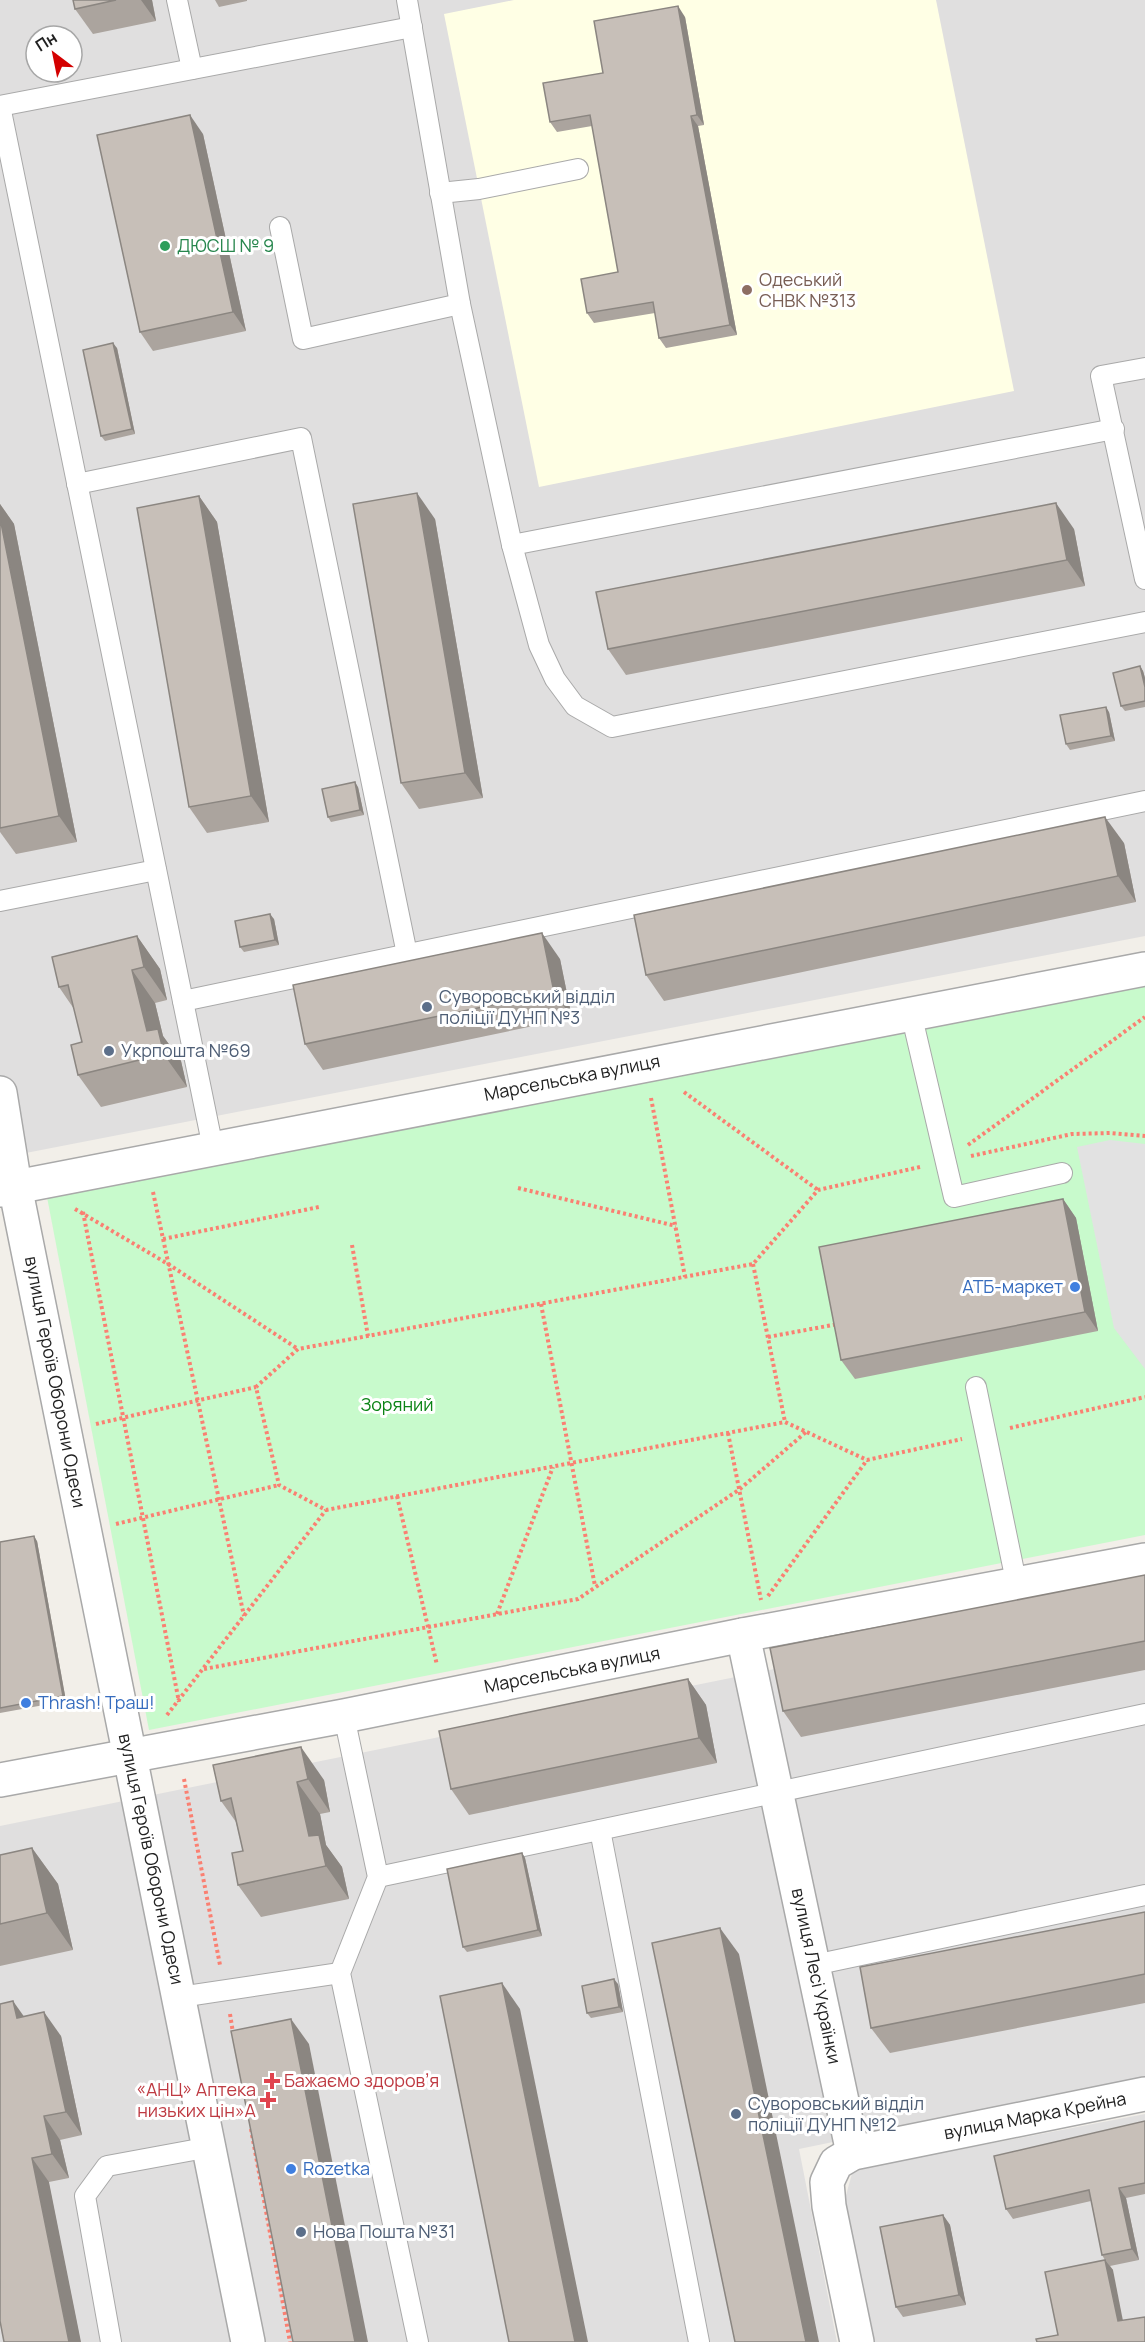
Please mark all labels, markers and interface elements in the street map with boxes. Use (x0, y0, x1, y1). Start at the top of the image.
north arrow (24, 24, 84, 84)
text: Пн (31, 26, 61, 56)
place label: ДЮСШ № 9 (177, 233, 274, 257)
marker: ДЮСШ № 9 (158, 239, 172, 253)
place label: Одеський СНВК №313 (759, 267, 856, 312)
marker: Одеський СНВК №313 (740, 283, 754, 297)
place label: Суворовський відділ поліції ДУНП №3 (439, 984, 615, 1029)
marker: Суворовський відділ поліції ДУНП №3 (420, 1000, 434, 1014)
place label: Укрпошта №69 (121, 1038, 251, 1062)
marker: Укрпошта №69 (102, 1044, 116, 1058)
street label: Марсельська вулиця (482, 1048, 662, 1106)
street label: вулиця Героїв Оборони Одеси (20, 1254, 92, 1510)
place label: АТБ-маркет (962, 1274, 1063, 1298)
marker: АТБ-маркет (1068, 1280, 1082, 1294)
park label: Зоряний (360, 1392, 434, 1416)
street label: Марсельська вулиця (482, 1640, 662, 1698)
place label: Thrash! Траш! (38, 1690, 155, 1714)
marker: Thrash! Траш! (19, 1696, 33, 1710)
street label: вулиця Героїв Оборони Одеси (114, 1731, 190, 1987)
street label: вулиця Лесі Українки (787, 1886, 847, 2066)
place label: Бажаємо здоровʼя (284, 2068, 439, 2092)
marker: Бажаємо здоровʼя (265, 2074, 279, 2088)
place label: «АНЦ» Аптека низьких цін»A (136, 2077, 257, 2122)
street label: вулиця Марка Крейна (942, 2086, 1128, 2144)
place label: Суворовський відділ поліції ДУНП №12 (748, 2091, 924, 2136)
marker: «АНЦ» Аптека низьких цін»A (261, 2093, 275, 2107)
marker: Суворовський відділ поліції ДУНП №12 (729, 2107, 743, 2121)
place label: Rozetka (303, 2156, 370, 2180)
marker: Rozetka (284, 2162, 298, 2176)
place label: Нова Пошта №31 (313, 2219, 455, 2243)
marker: Нова Пошта №31 (294, 2225, 308, 2239)

